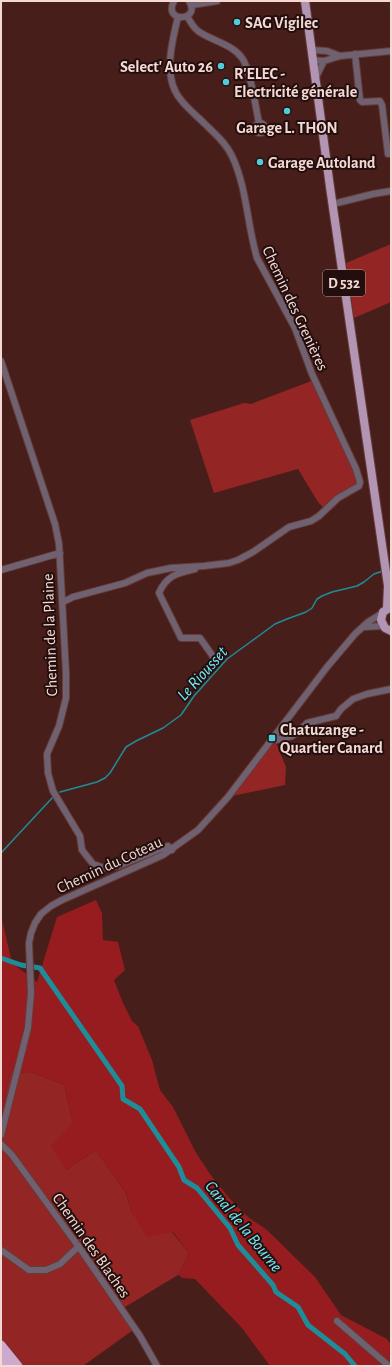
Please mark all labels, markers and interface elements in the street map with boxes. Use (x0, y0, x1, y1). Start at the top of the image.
place label: SAG Vigilec (245, 15, 318, 31)
marker: SAG Vigilec (232, 17, 242, 27)
place label: Select' Auto 26 (120, 59, 213, 75)
marker: Select' Auto 26 (216, 61, 226, 71)
place label: R'ELEC - Electricité générale (234, 66, 358, 100)
marker: R'ELEC - Electricité générale (221, 77, 231, 87)
marker: Garage L. THON (282, 106, 292, 116)
place label: Garage L. THON (236, 120, 338, 136)
place label: Garage Autoland (268, 155, 376, 171)
marker: Garage Autoland (255, 157, 265, 167)
street label: Chemin des Grenières (259, 244, 331, 373)
road number: D 532 (323, 270, 365, 296)
street label: Chemin de la Plaine (40, 573, 60, 697)
water label: Le Riousset (174, 643, 231, 704)
place label: Chatuzange - Quartier Canard (280, 722, 384, 757)
marker: Chatuzange - Quartier Canard (267, 733, 277, 743)
street label: Chemin du Coteau (54, 833, 165, 896)
water label: Canal de la Bourne (202, 1178, 285, 1275)
street label: Chemin des Blaches (49, 1190, 133, 1301)

